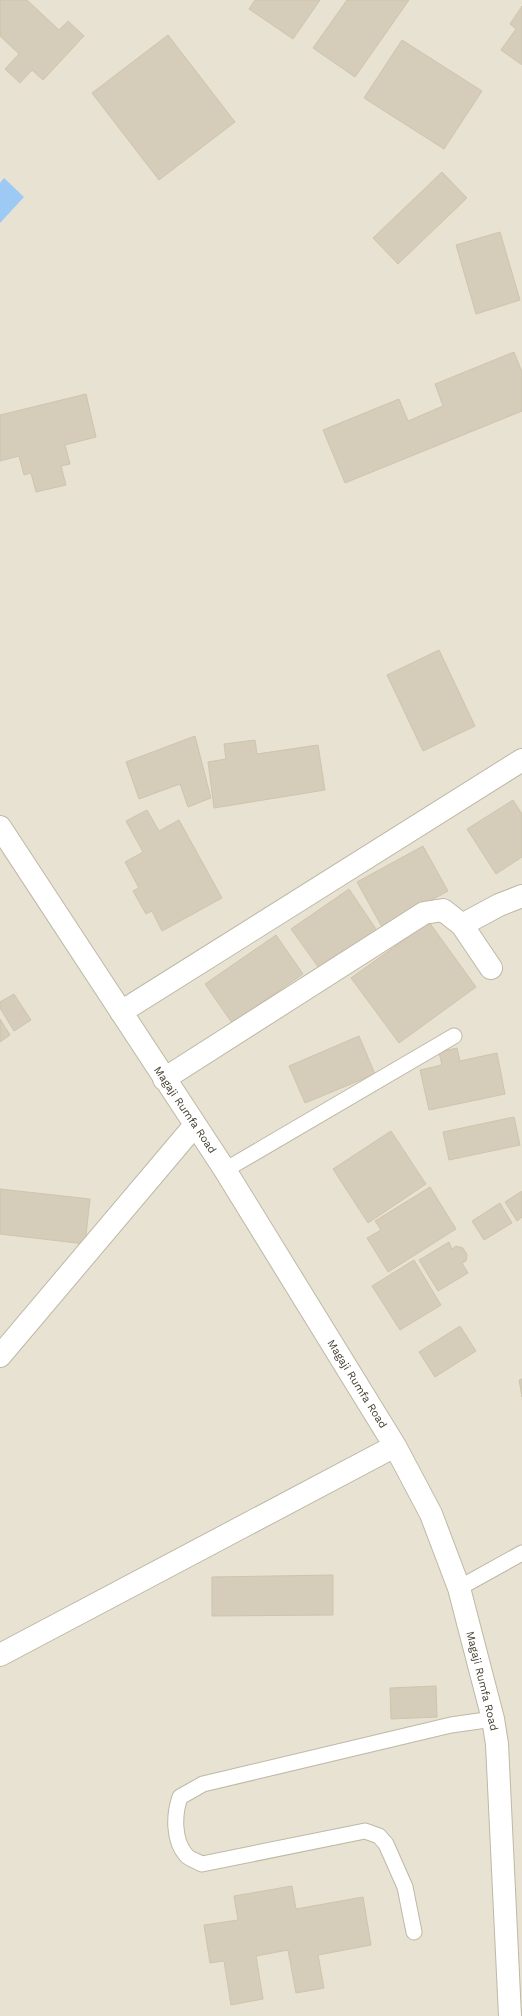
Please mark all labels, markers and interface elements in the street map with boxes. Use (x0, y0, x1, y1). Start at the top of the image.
street label: Magaji Rumfa Road (151, 1064, 219, 1156)
street label: Magaji Rumfa Road (324, 1337, 390, 1431)
street label: Magaji Rumfa Road (463, 1630, 501, 1732)

